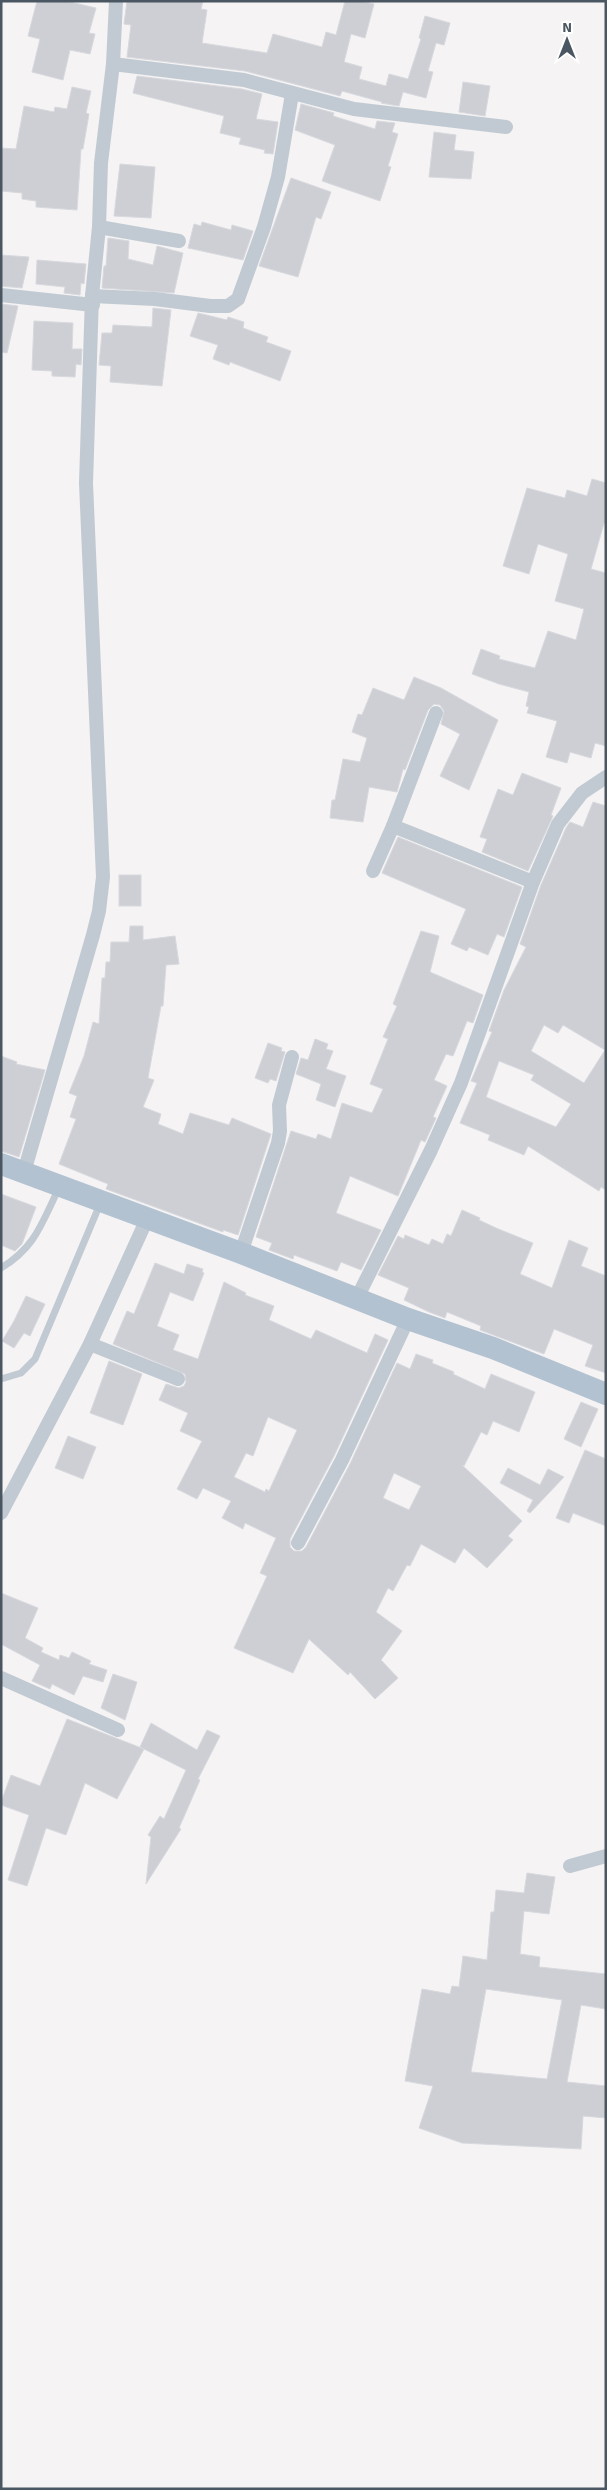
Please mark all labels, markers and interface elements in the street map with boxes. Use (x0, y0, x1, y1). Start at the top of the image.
north arrow (542, 15, 592, 65)
text: N (562, 19, 572, 36)

